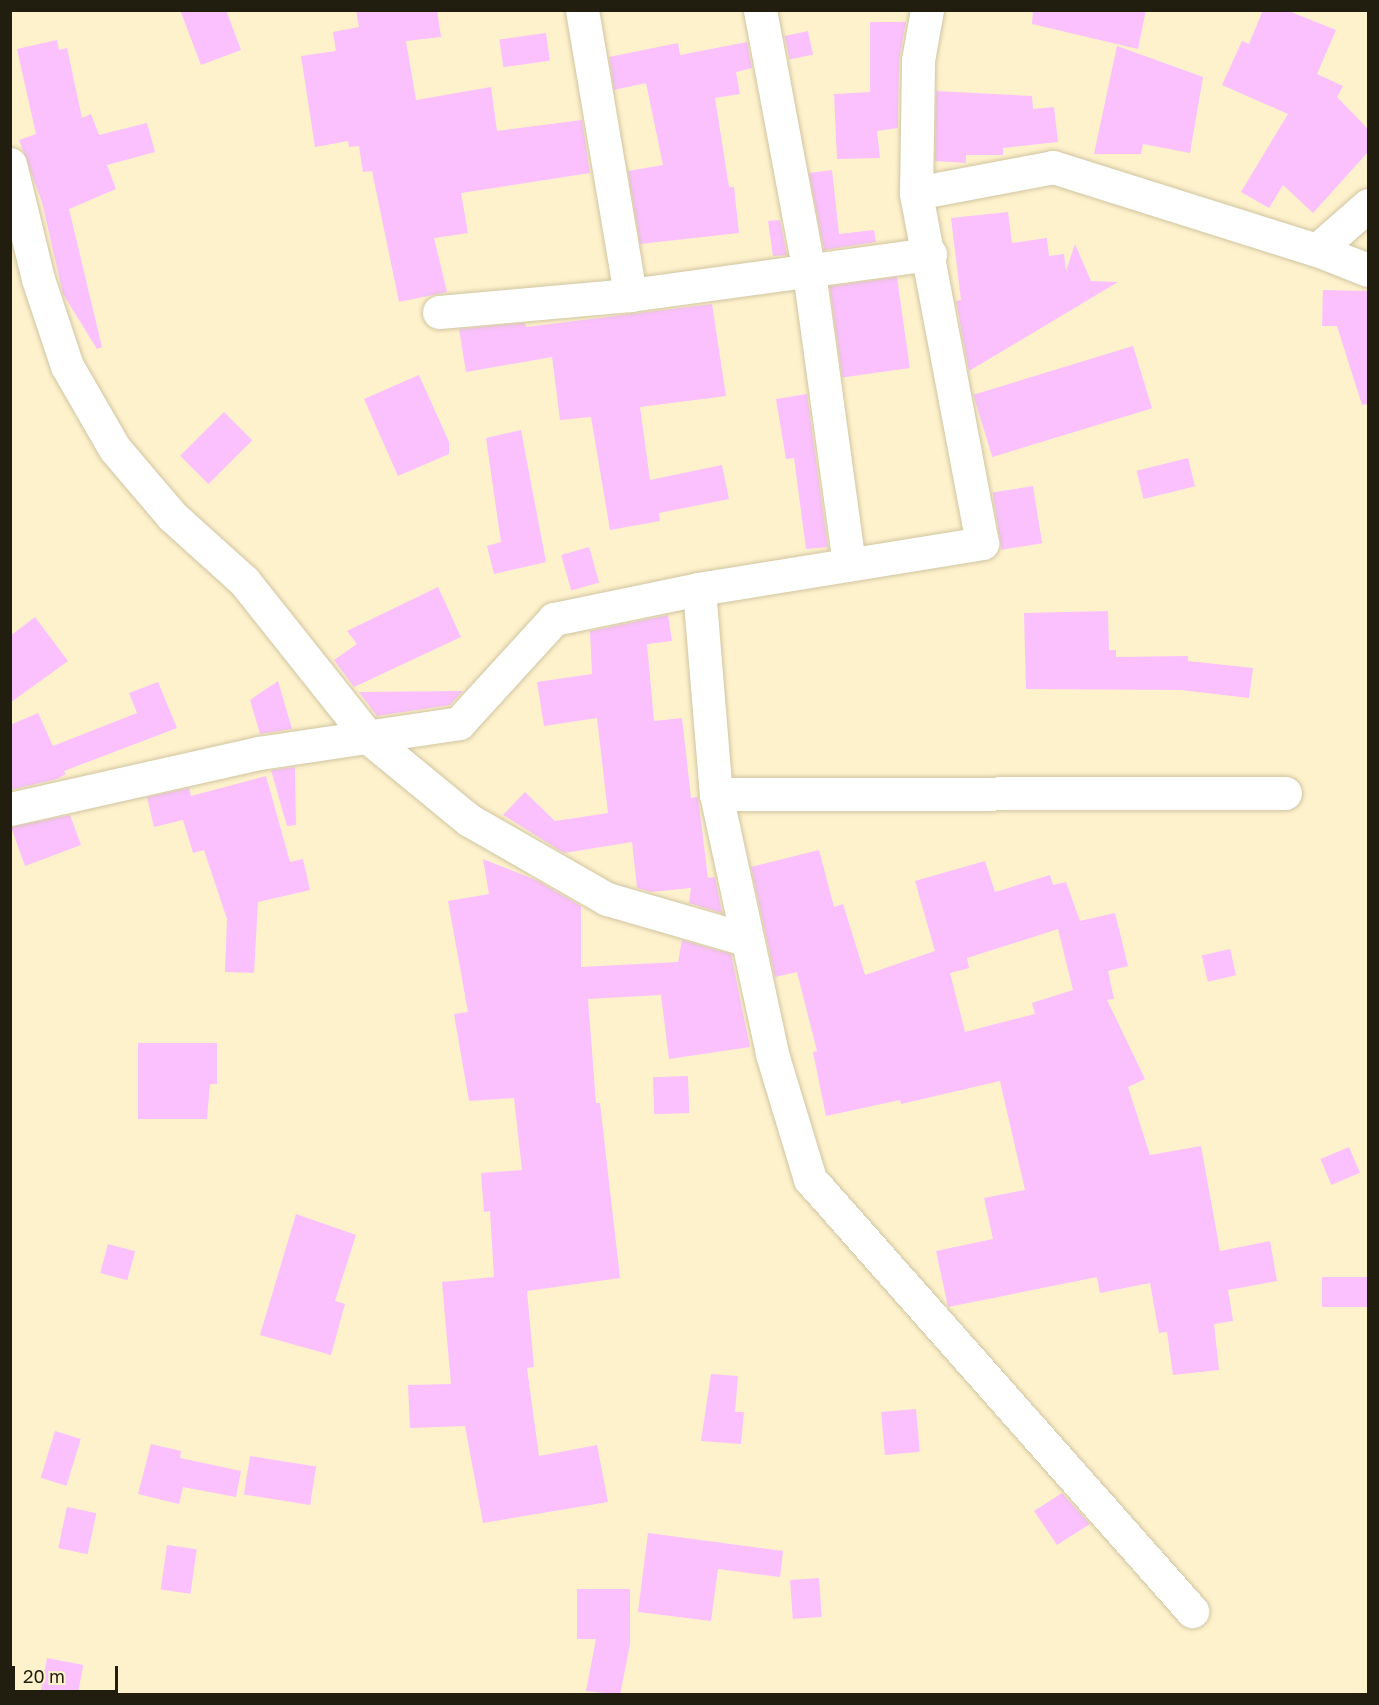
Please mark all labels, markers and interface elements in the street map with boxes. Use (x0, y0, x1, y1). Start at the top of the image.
scale bar (15, 1654, 122, 1692)
text: 20 m (23, 1665, 65, 1687)

